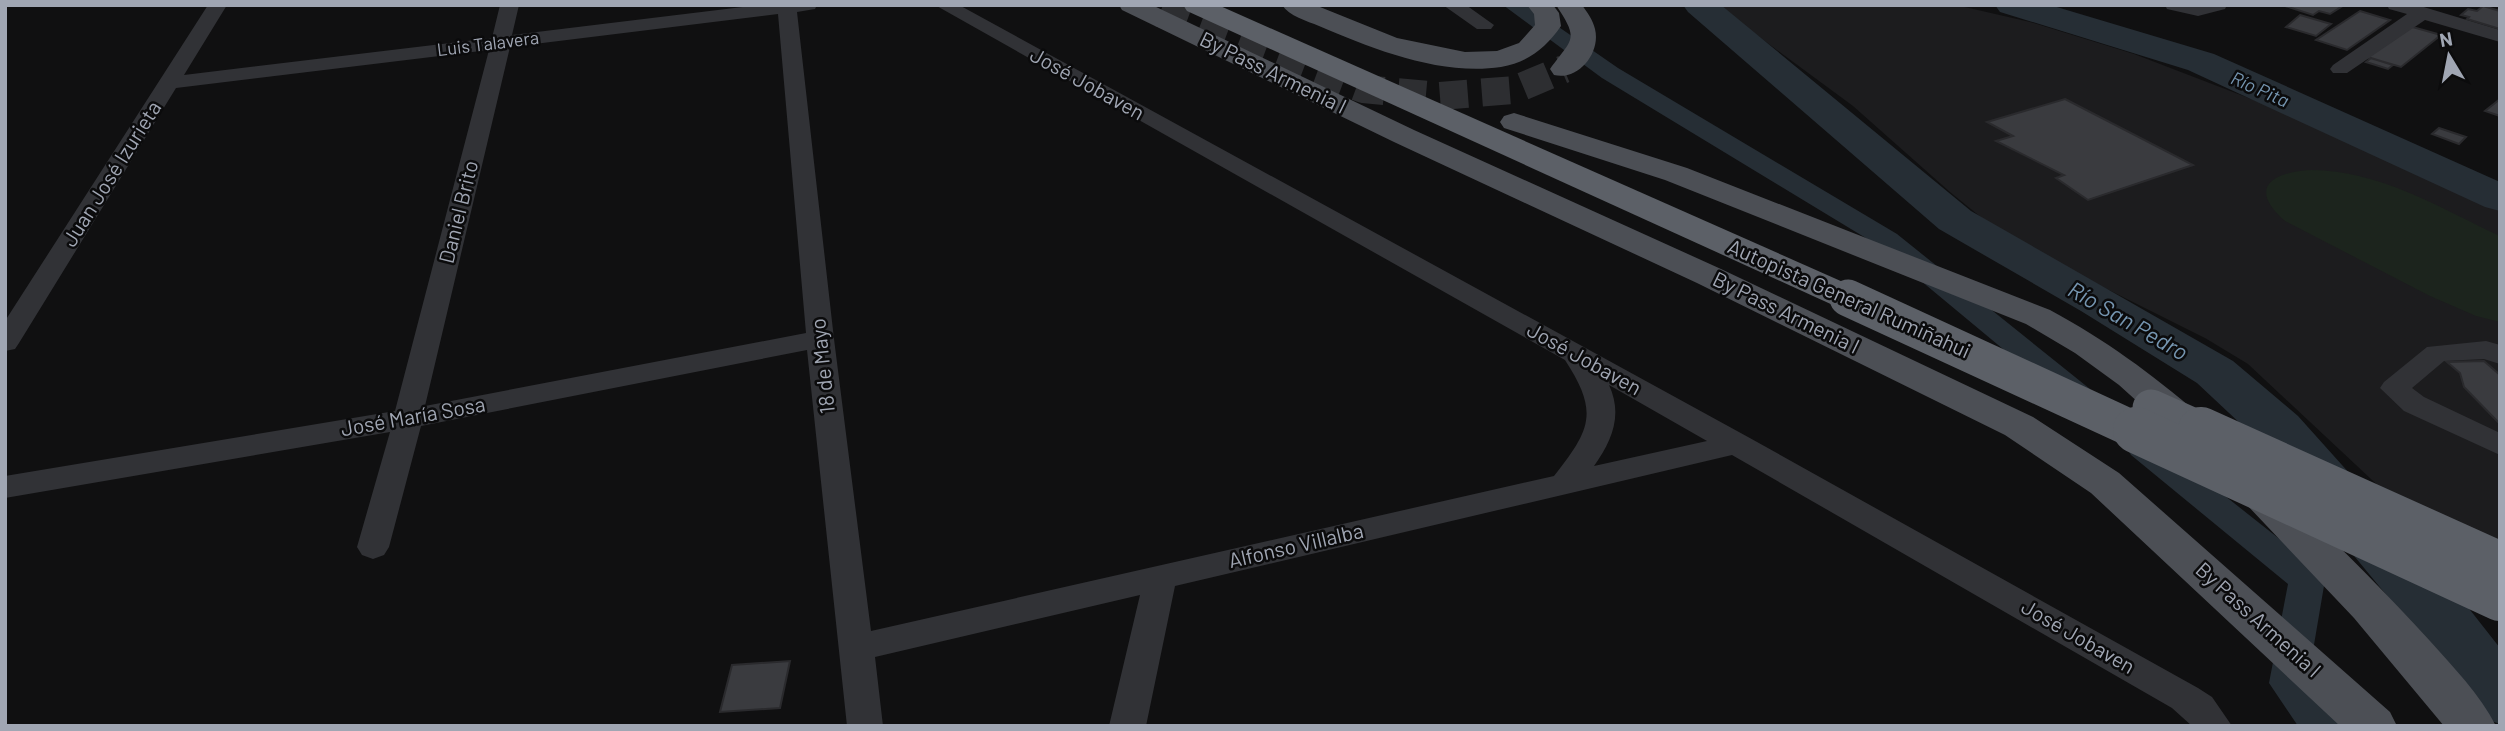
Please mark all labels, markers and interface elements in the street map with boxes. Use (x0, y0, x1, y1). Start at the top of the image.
north arrow (2414, 21, 2484, 91)
street label: By Pass Armenia I (1196, 25, 1351, 118)
street label: Luis Talavera (436, 26, 540, 60)
text: N (2438, 26, 2454, 51)
street label: José Jobaven (1026, 41, 1149, 124)
water label: Río Pita (2228, 66, 2293, 111)
street label: Juan José Izurieta (56, 96, 166, 251)
street label: Daniel Brito (433, 157, 482, 266)
street label: Autopista General Rumiñahui (1724, 233, 1975, 363)
street label: By Pass Armenia I (1709, 265, 1864, 358)
water label: Río San Pedro (2064, 275, 2193, 366)
street label: José Jobaven (1523, 316, 1646, 399)
street label: 18 de Mayo (804, 317, 839, 415)
street label: José María Sosa (338, 391, 487, 441)
street label: Alfonso Villalba (1226, 517, 1366, 572)
street label: By Pass Armenia I (2191, 556, 2327, 682)
street label: José Jobaven (2018, 593, 2140, 678)

